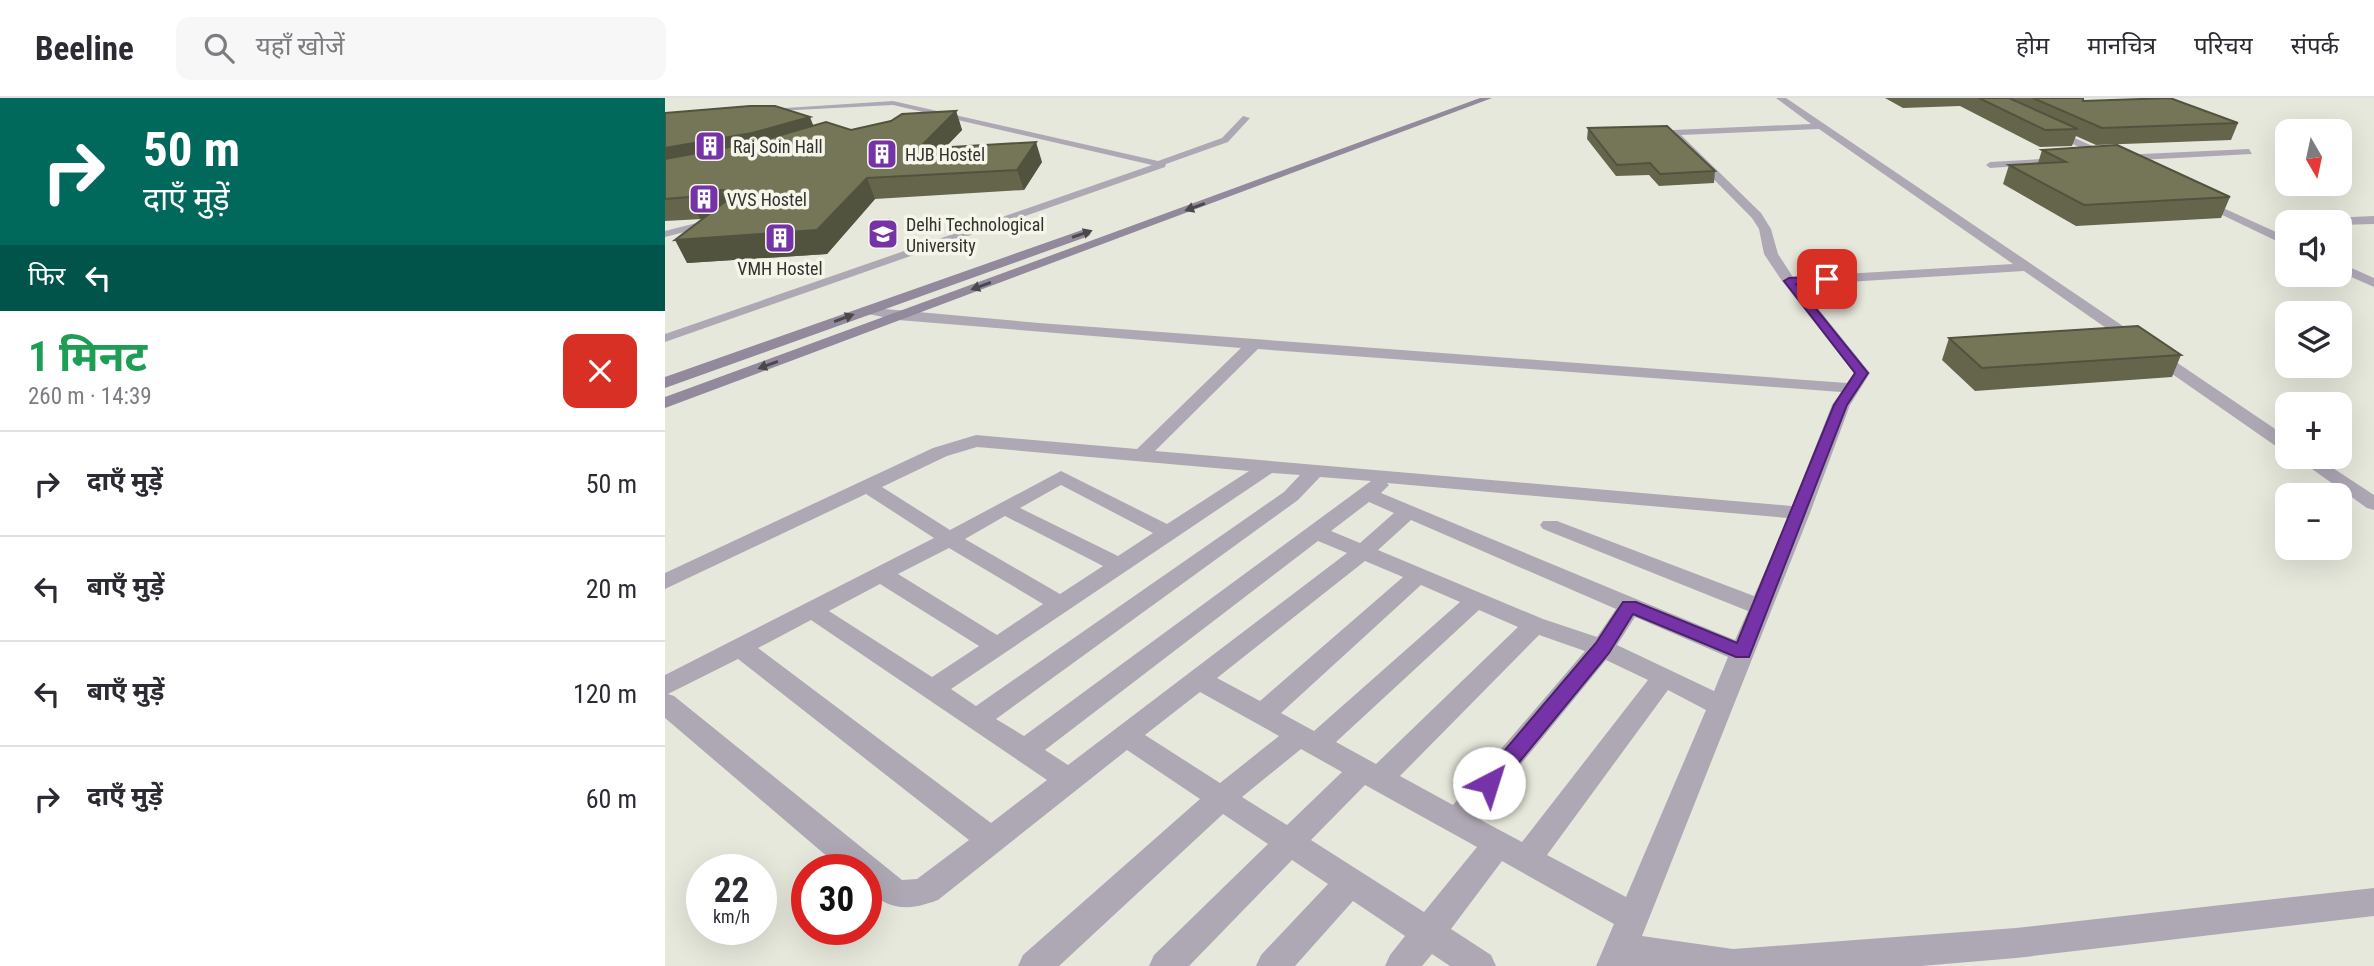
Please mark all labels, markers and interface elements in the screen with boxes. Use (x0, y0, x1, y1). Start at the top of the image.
search box (176, 17, 666, 80)
text: Beeline (35, 29, 134, 68)
icon: search (200, 29, 238, 67)
text: यहाँ खोजें (256, 31, 345, 61)
text: होम (2016, 32, 2049, 60)
text: मानचित्र (2087, 32, 2156, 60)
text: परिचय (2194, 32, 2253, 60)
text: संपर्क (2291, 32, 2339, 60)
north arrow (2275, 119, 2352, 196)
map controls (2275, 119, 2352, 560)
text: 50 m (143, 121, 240, 178)
icon: right (28, 126, 119, 217)
building icon: Raj Soin Hall (693, 129, 727, 163)
place label: Raj Soin Hall (733, 136, 823, 157)
building icon: HJB Hostel (865, 137, 899, 171)
place label: HJB Hostel (905, 144, 985, 165)
text: दाएँ मुड़ें (143, 180, 230, 218)
building icon: VVS Hostel (687, 182, 721, 216)
place label: VVS Hostel (727, 189, 807, 210)
one-way arrow (1184, 202, 1205, 213)
button: sound (2275, 210, 2352, 287)
place label: Delhi Technological University (906, 214, 1044, 256)
school or university icon: Delhi Technological University (866, 217, 900, 251)
building icon: VMH Hostel (763, 221, 797, 255)
one-way arrow (1071, 228, 1092, 239)
pin (1797, 249, 1857, 309)
place label: VMH Hostel (737, 258, 823, 279)
icon: left (79, 259, 117, 297)
icon: arrive (1808, 260, 1846, 298)
text: फिर (28, 261, 65, 291)
one-way arrow (971, 281, 992, 292)
button: layers (2275, 301, 2352, 378)
one-way arrow (834, 312, 855, 323)
text: 1 मिनट (28, 332, 147, 381)
button: close (563, 334, 637, 408)
one-way arrow (757, 359, 778, 370)
text: 260 m · 14:39 (28, 383, 152, 410)
button: + (2275, 392, 2352, 469)
icon: right (28, 465, 66, 503)
text: दाएँ मुड़ें (87, 466, 163, 496)
text: 50 m (586, 469, 637, 499)
button: − (2275, 483, 2352, 560)
icon: left (28, 570, 66, 608)
text: बाएँ मुड़ें (87, 571, 164, 601)
text: 20 m (586, 574, 637, 604)
icon: left (28, 675, 66, 713)
text: बाएँ मुड़ें (87, 676, 164, 706)
text: 120 m (573, 679, 637, 709)
position arrow (1452, 746, 1526, 820)
icon: right (28, 780, 66, 818)
text: दाएँ मुड़ें (87, 781, 163, 811)
text: 60 m (586, 784, 637, 814)
speed limit sign: 30 (791, 854, 882, 945)
text: 22 (714, 870, 749, 911)
text: km/h (713, 906, 750, 927)

